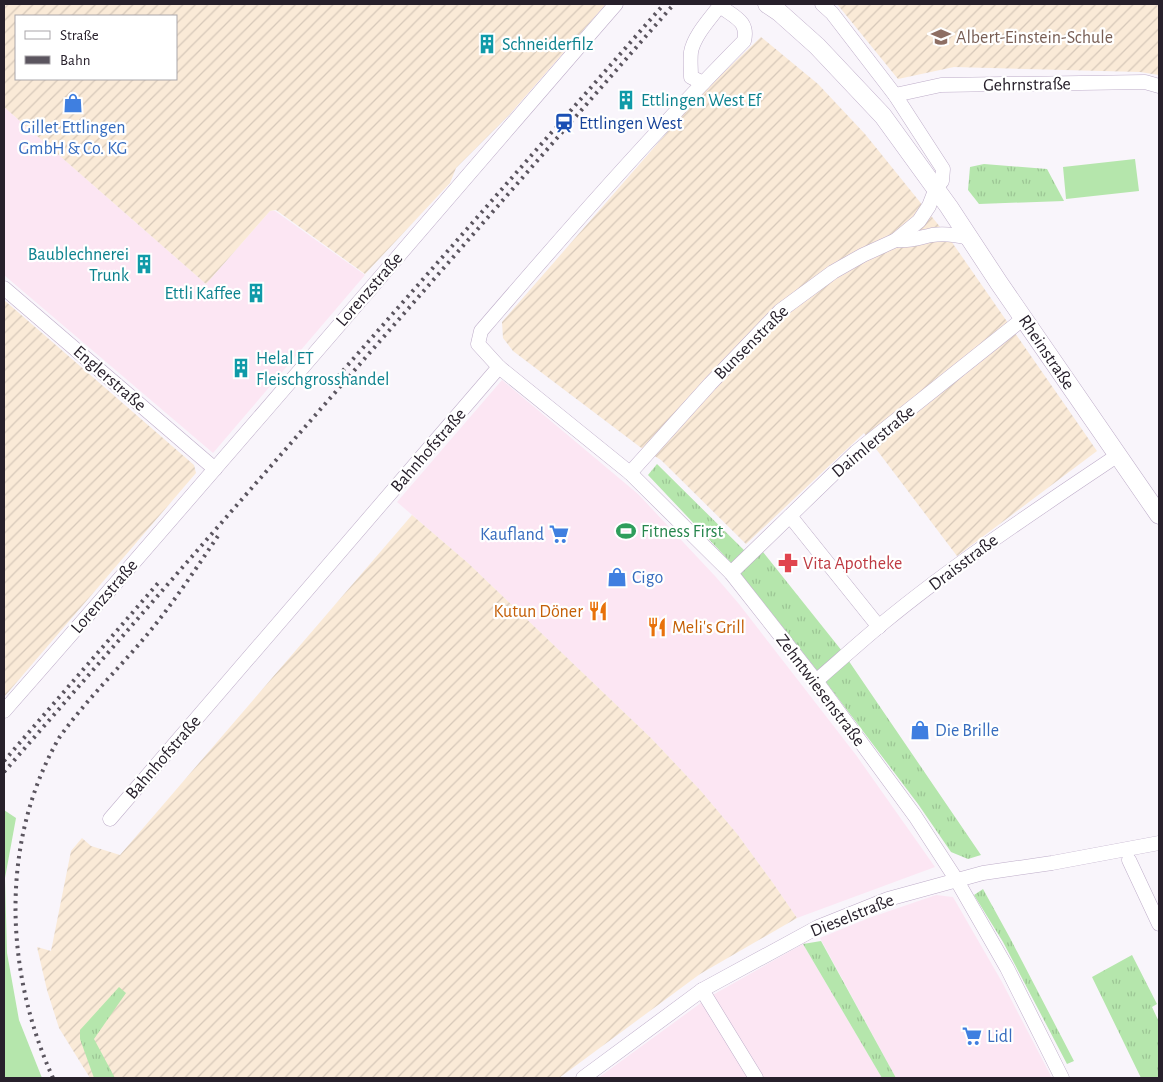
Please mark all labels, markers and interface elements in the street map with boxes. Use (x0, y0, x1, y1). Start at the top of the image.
legend (15, 15, 178, 80)
school or university icon: Albert-Einstein-Schule (930, 26, 952, 48)
text: Straße (60, 28, 99, 43)
place label: Albert-Einstein-Schule (956, 29, 1113, 47)
building icon: Schneiderfilz (476, 33, 498, 55)
place label: Schneiderfilz (502, 36, 593, 54)
text: Bahn (60, 53, 90, 68)
street label: Gehrnstraße (983, 75, 1071, 95)
building icon: Ettlingen West Ef (615, 89, 637, 111)
shop icon: Gillet Ettlingen GmbH & Co. KG (62, 92, 84, 114)
place label: Ettlingen West Ef (641, 92, 762, 110)
station icon: Ettlingen West (553, 112, 575, 134)
place label: Ettlingen West (579, 115, 682, 133)
place label: Gillet Ettlingen GmbH & Co. KG (19, 119, 127, 158)
place label: Baublechnerei Trunk (28, 246, 130, 285)
street label: Lorenzstraße (333, 249, 407, 330)
building icon: Baublechnerei Trunk (133, 253, 155, 275)
building icon: Ettli Kaffee (245, 282, 267, 304)
place label: Ettli Kaffee (164, 285, 241, 303)
street label: Bunsenstraße (711, 302, 792, 383)
street label: Rheinstraße (1015, 312, 1078, 393)
street label: Englerstraße (70, 343, 149, 415)
place label: Helal ET Fleischgrosshandel (256, 350, 389, 389)
building icon: Helal ET Fleischgrosshandel (230, 357, 252, 379)
street label: Daimlerstraße (829, 402, 918, 481)
street label: Bahnhofstraße (388, 405, 470, 496)
sports icon: Fitness First (615, 520, 637, 542)
supermarket icon: Kaufland (548, 523, 570, 545)
place label: Fitness First (641, 523, 723, 541)
place label: Kaufland (480, 526, 544, 544)
street label: Draisstraße (926, 531, 1001, 594)
pharmacy icon: Vita Apotheke (777, 552, 799, 574)
place label: Vita Apotheke (803, 555, 902, 573)
street label: Lorenzstraße (68, 556, 142, 637)
shop icon: Cigo (606, 566, 628, 588)
place label: Cigo (632, 569, 663, 587)
restaurant icon: Kutun Döner (587, 600, 609, 622)
place label: Kutun Döner (494, 603, 583, 621)
restaurant icon: Meli's Grill (646, 616, 668, 638)
place label: Meli's Grill (672, 619, 745, 637)
street label: Zehntwiesenstraße (772, 631, 868, 750)
street label: Bahnhofstraße (123, 712, 205, 803)
shop icon: Die Brille (909, 719, 931, 741)
place label: Die Brille (935, 722, 999, 740)
street label: Dieselstraße (808, 891, 897, 941)
supermarket icon: Lidl (961, 1025, 983, 1047)
place label: Lidl (987, 1028, 1013, 1046)

